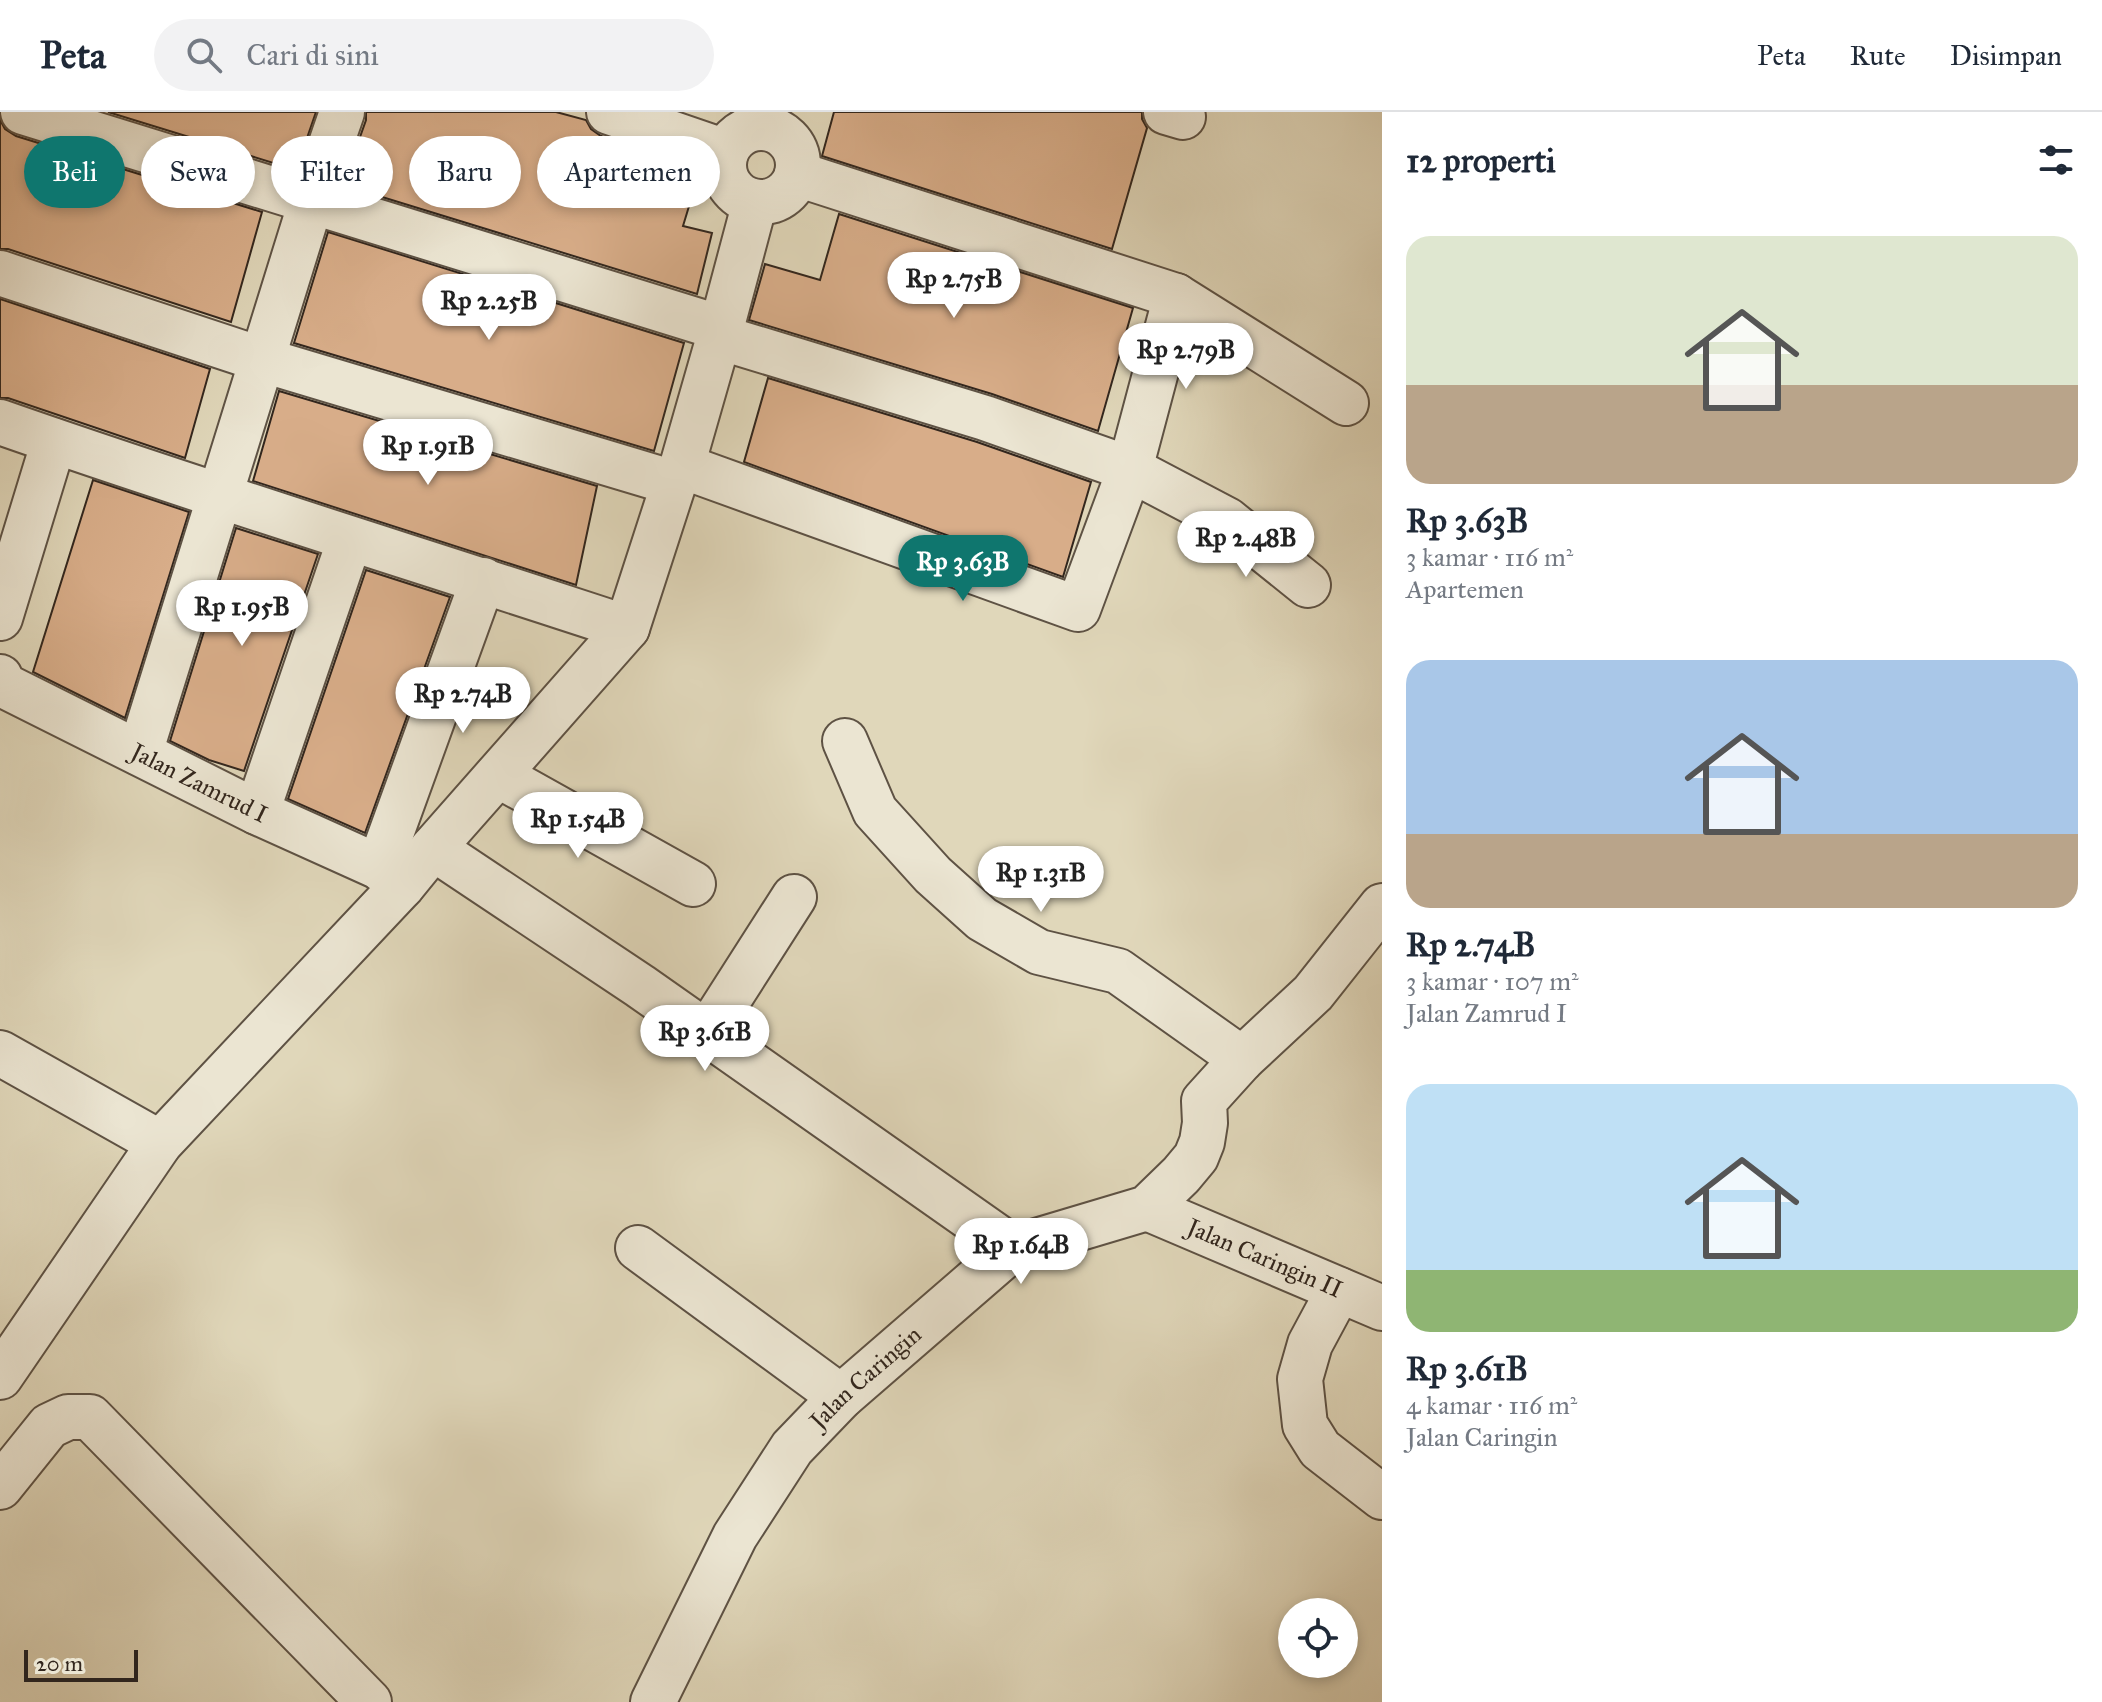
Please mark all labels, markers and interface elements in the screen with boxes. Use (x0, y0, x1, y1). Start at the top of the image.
search box (154, 19, 714, 91)
text: Peta (40, 32, 106, 78)
icon: search (182, 33, 226, 77)
text: Cari di sini (246, 37, 379, 73)
text: Peta (1757, 38, 1806, 73)
text: Rute (1850, 38, 1906, 73)
text: Disimpan (1950, 38, 2062, 73)
chip: Beli (24, 136, 125, 208)
chip: Sewa (141, 136, 255, 208)
chip: Filter (271, 136, 393, 208)
chip: Baru (409, 136, 521, 208)
chip: Apartemen (537, 136, 720, 208)
icon: filters (2034, 138, 2078, 182)
text: 12 properti (1406, 140, 1556, 181)
pin: Rp 2.75B (871, 252, 1037, 320)
text: Rp 2.75B (905, 262, 1003, 294)
pin: Rp 2.25B (406, 274, 572, 342)
text: Rp 2.25B (440, 284, 538, 316)
icon: home (1670, 288, 1814, 432)
pin: Rp 2.79B (1103, 323, 1269, 391)
text: Rp 2.79B (1136, 333, 1236, 365)
pin: Rp 1.91B (345, 419, 511, 487)
text: Rp 1.91B (381, 429, 475, 461)
text: Rp 3.63B (1406, 500, 1528, 541)
pin: Rp 2.48B (1163, 511, 1329, 579)
text: Rp 2.48B (1195, 521, 1297, 553)
pin: Rp 3.63B (880, 535, 1046, 603)
text: 3 kamar · 116 m² (1406, 541, 1573, 573)
text: Rp 3.63B (916, 545, 1010, 577)
text: Apartemen (1406, 573, 1524, 605)
pin: Rp 1.95B (159, 580, 325, 648)
text: Rp 1.95B (194, 590, 290, 622)
pin: Rp 2.74B (380, 667, 546, 735)
text: Rp 2.74B (413, 677, 513, 709)
icon: home (1670, 712, 1814, 856)
street label: Jalan Zamrud I (123, 735, 272, 830)
pin: Rp 1.54B (495, 792, 661, 860)
text: Rp 1.54B (530, 802, 626, 834)
pin: Rp 1.31B (958, 846, 1124, 914)
text: Rp 1.31B (996, 856, 1086, 888)
text: Rp 2.74B (1406, 924, 1536, 965)
text: 3 kamar · 107 m² (1406, 965, 1579, 997)
text: Jalan Zamrud I (1406, 997, 1567, 1029)
pin: Rp 3.61B (622, 1005, 788, 1073)
text: Rp 3.61B (658, 1015, 752, 1047)
icon: home (1670, 1136, 1814, 1280)
street label: Jalan Caringin II (1180, 1211, 1347, 1304)
pin: Rp 1.64B (938, 1218, 1104, 1286)
text: Rp 1.64B (972, 1228, 1070, 1260)
street label: Jalan Caringin (801, 1319, 927, 1437)
text: Rp 3.61B (1406, 1348, 1528, 1389)
text: 4 kamar · 116 m² (1406, 1389, 1577, 1421)
text: Jalan Caringin (1406, 1421, 1558, 1453)
map controls (1278, 1598, 1358, 1678)
button: locate (1278, 1598, 1358, 1678)
scale bar (24, 1646, 138, 1682)
text: 20 m (36, 1650, 83, 1677)

